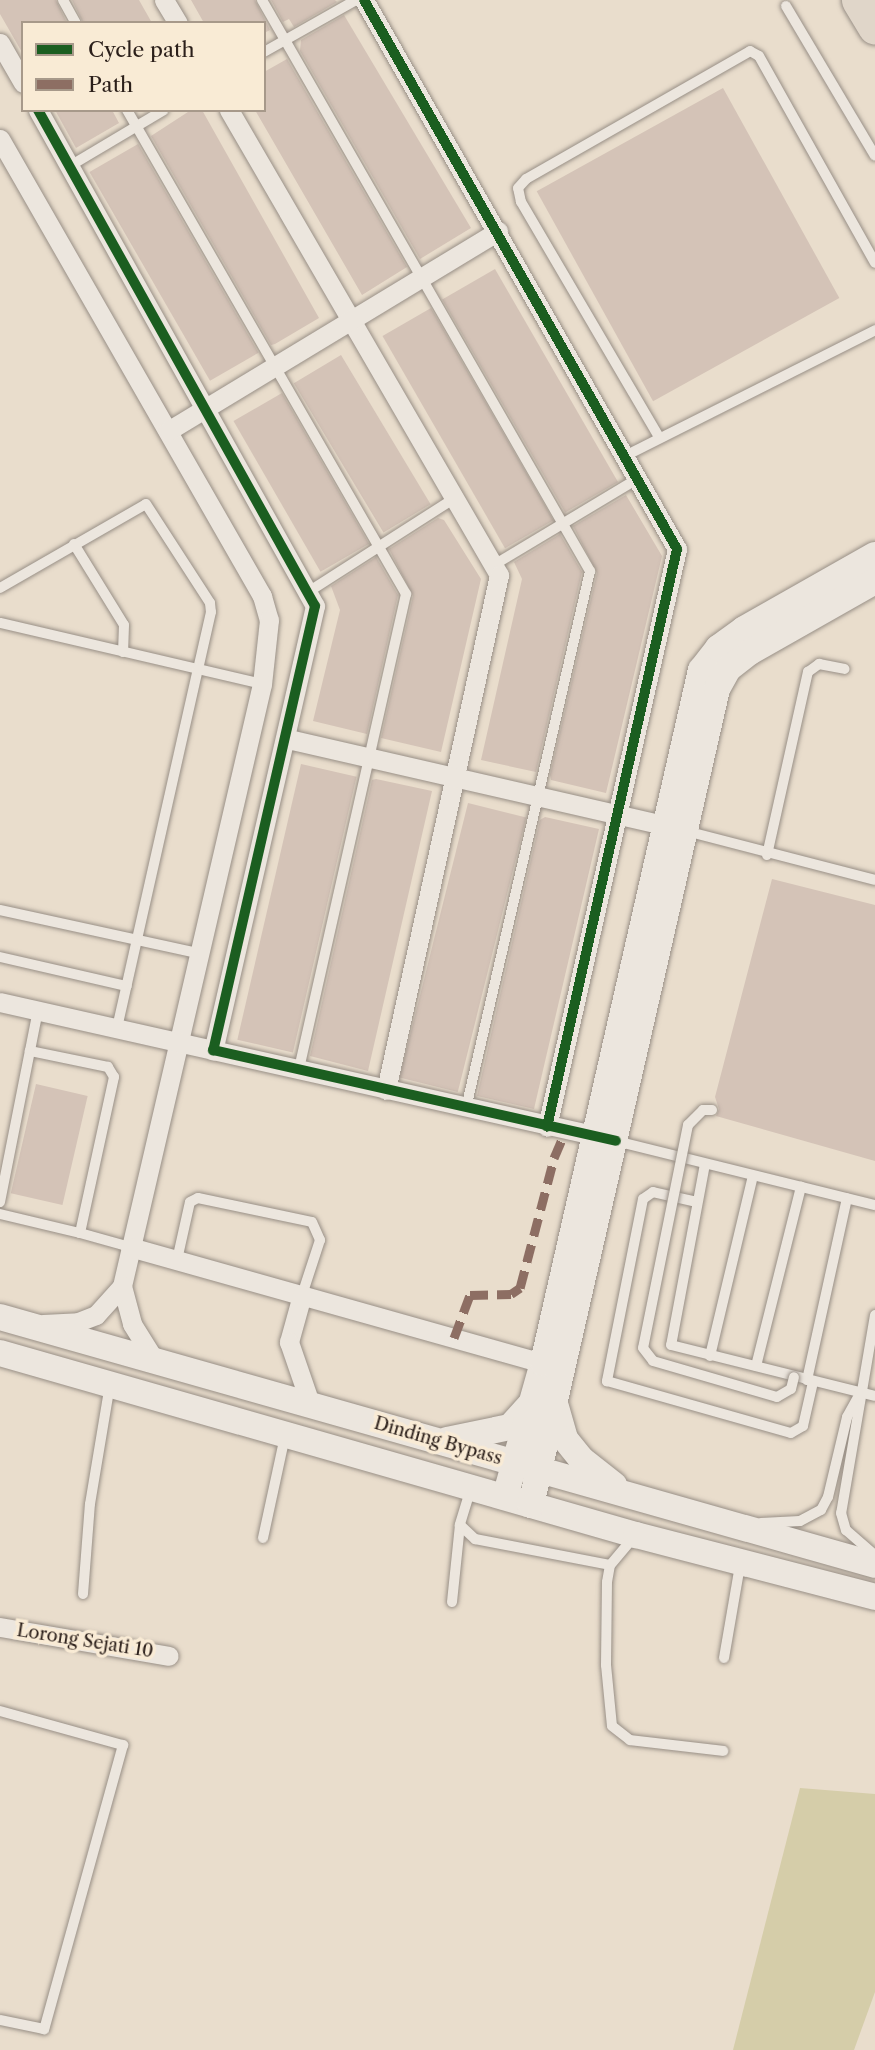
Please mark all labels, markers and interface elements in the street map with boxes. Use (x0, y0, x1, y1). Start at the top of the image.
legend (21, 21, 266, 112)
text: Cycle path (88, 37, 195, 62)
text: Path (88, 72, 133, 97)
street label: Dinding Bypass (372, 1412, 504, 1470)
street label: Lorong Sejati 10 (15, 1620, 155, 1662)

